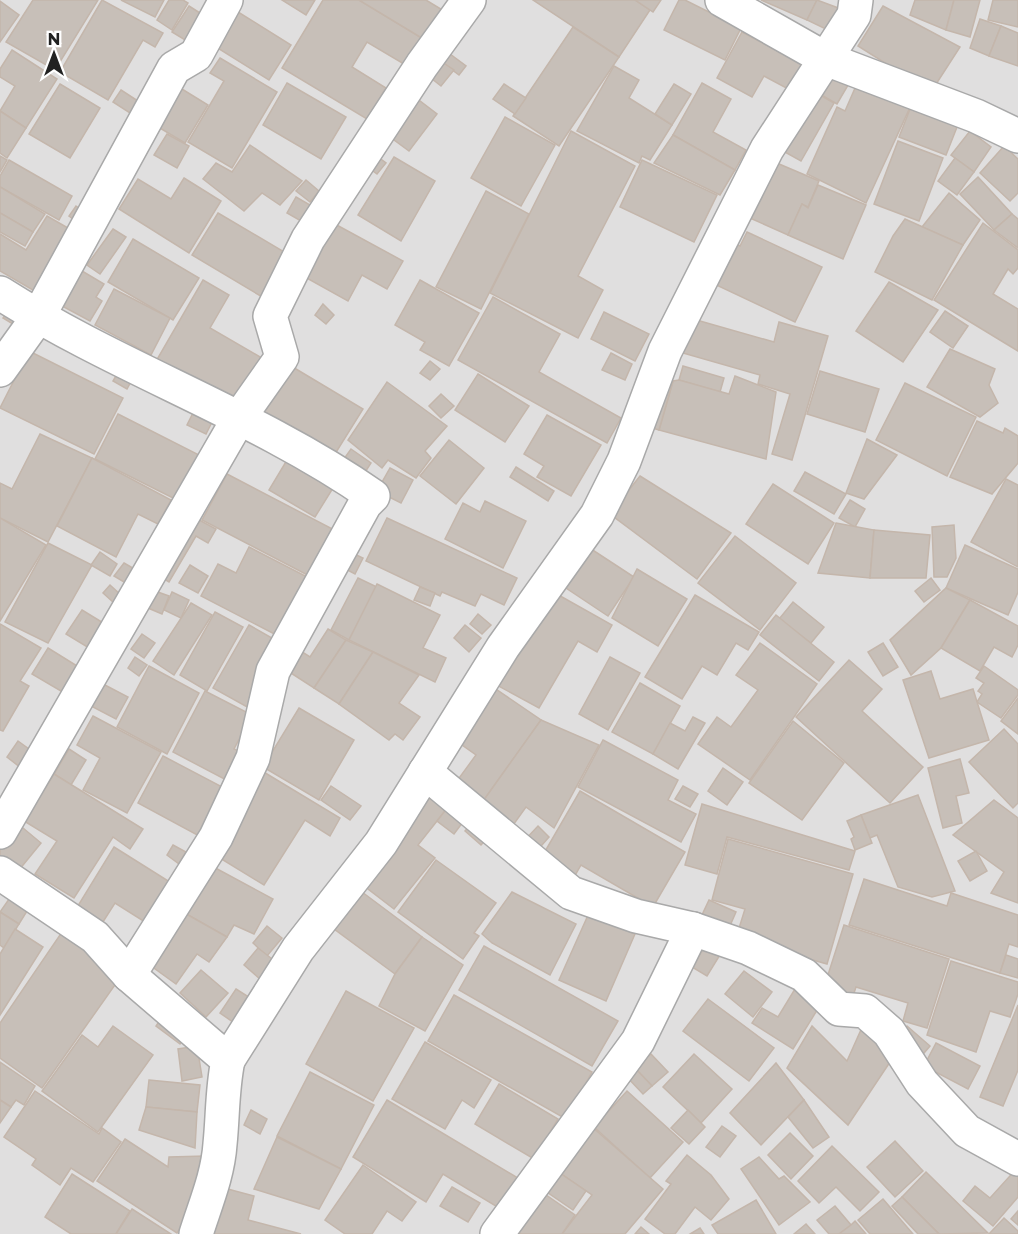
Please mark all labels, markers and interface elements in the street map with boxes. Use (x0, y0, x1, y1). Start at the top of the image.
north arrow (24, 24, 84, 84)
text: N (48, 30, 60, 49)

